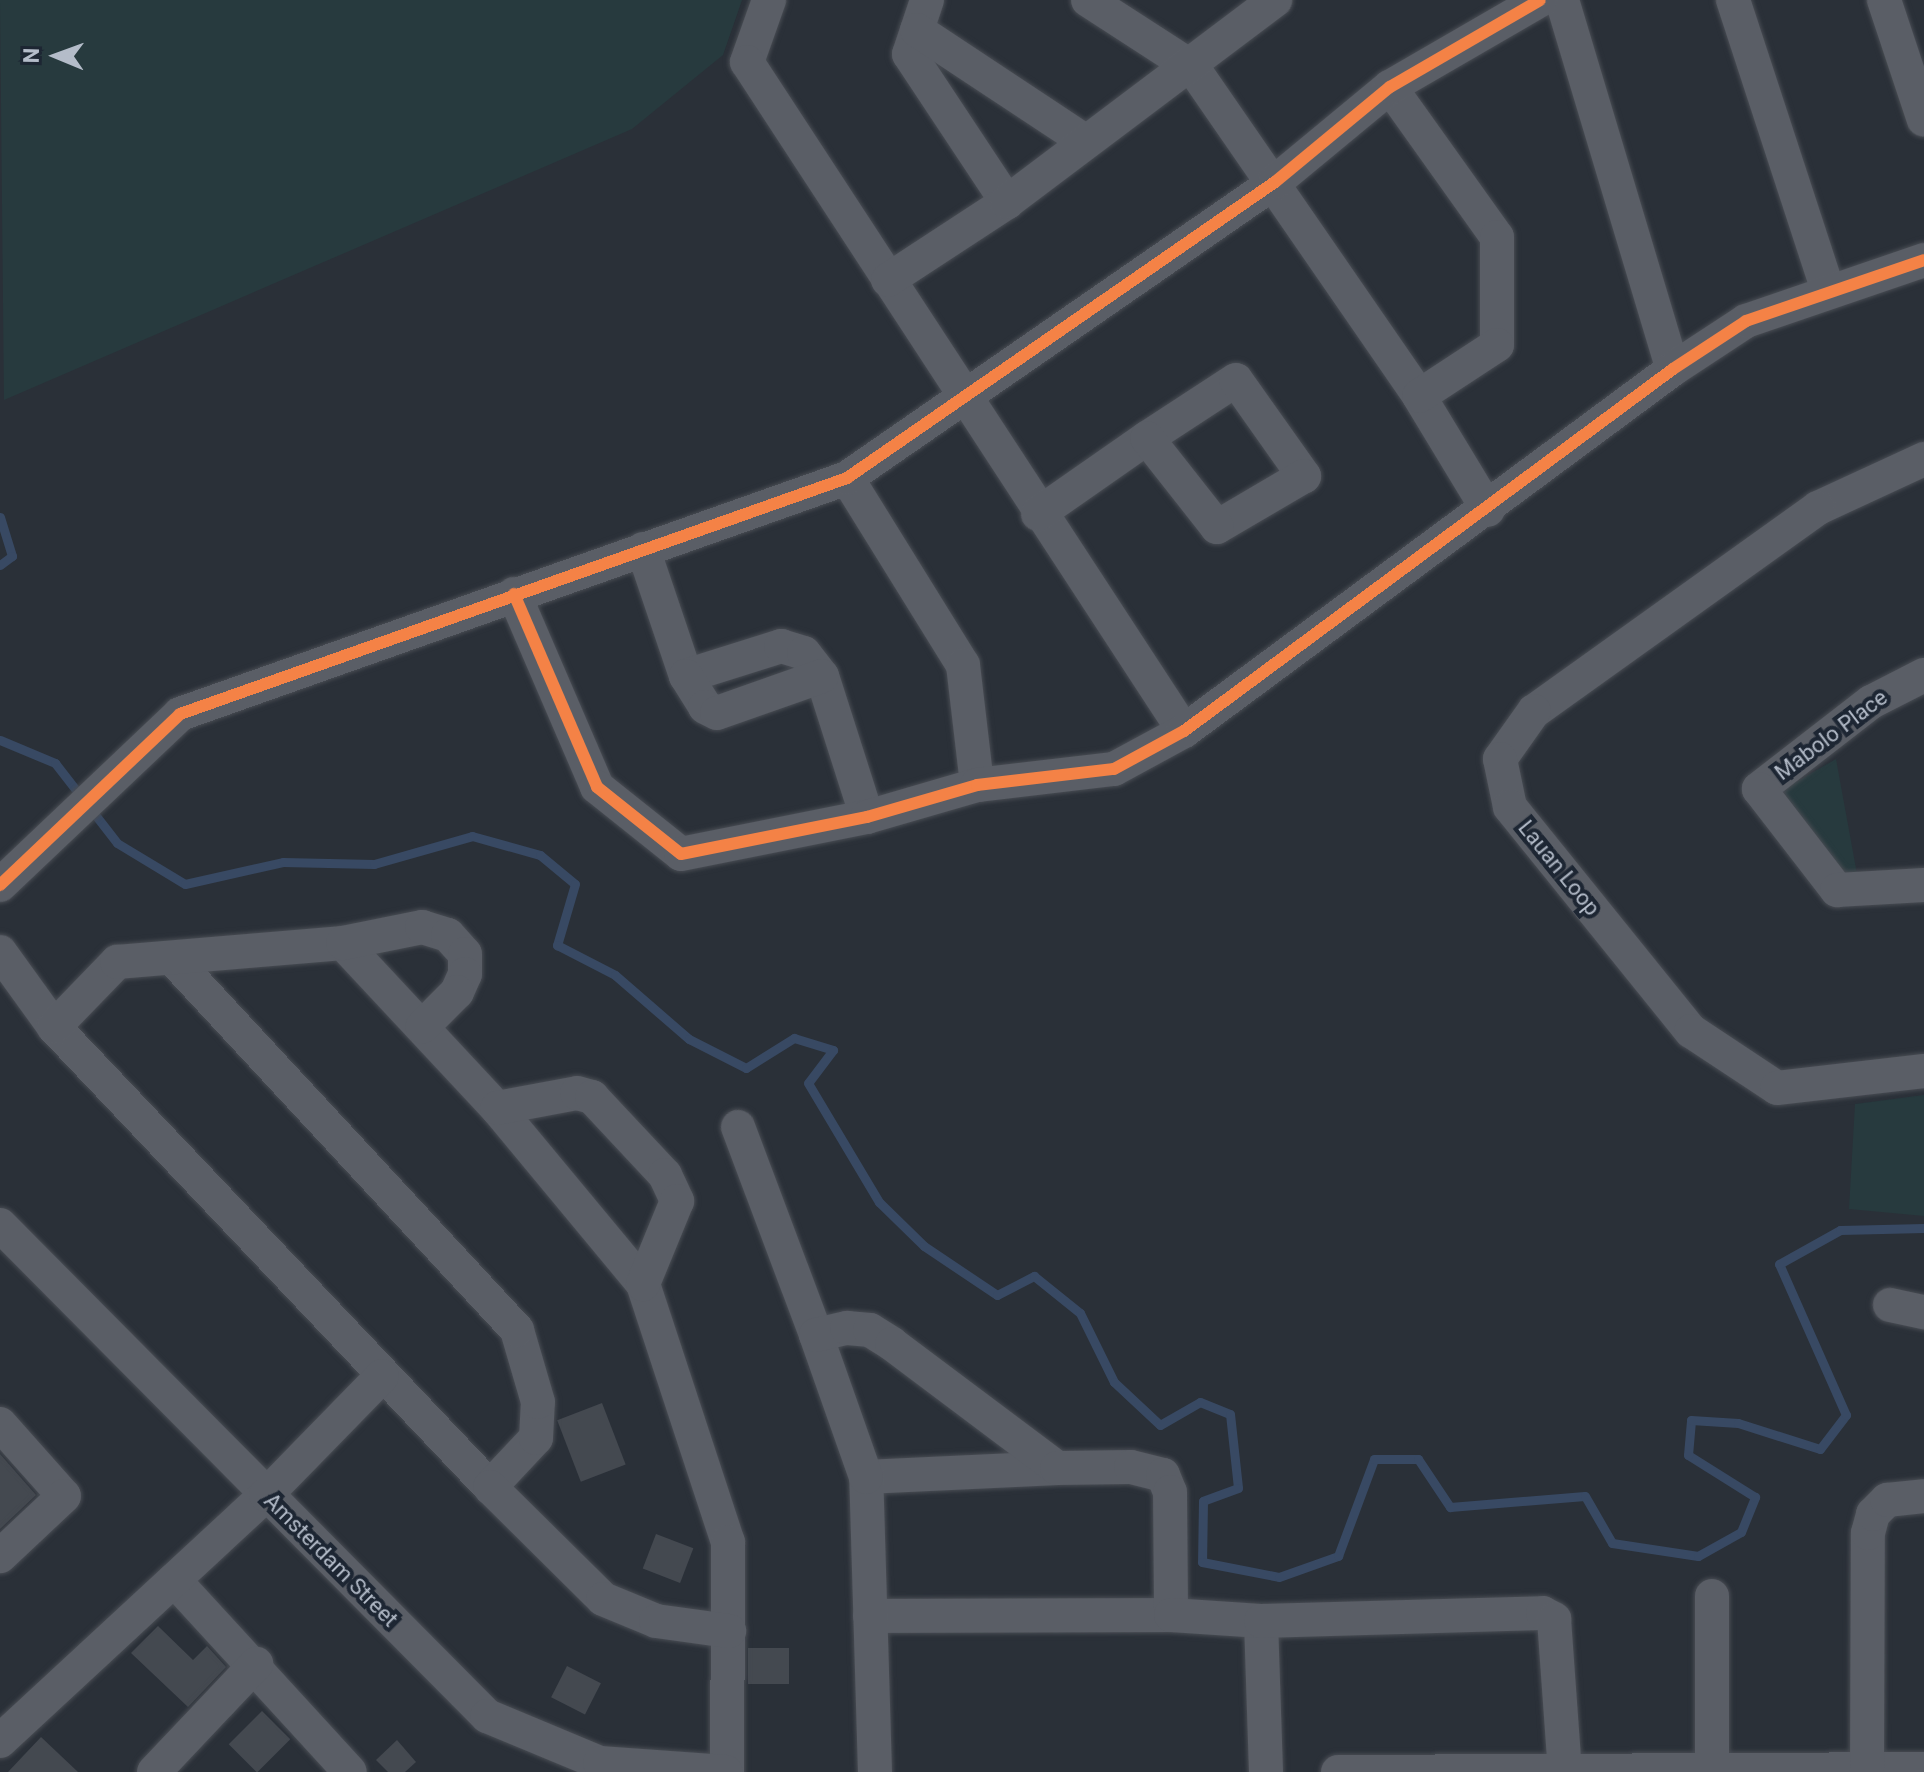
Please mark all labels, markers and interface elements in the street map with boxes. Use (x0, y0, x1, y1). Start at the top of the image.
north arrow (16, 16, 96, 96)
text: N (19, 48, 44, 64)
street label: Mabolo Place (1770, 684, 1892, 786)
street label: Lauan Loop (1513, 815, 1605, 921)
street label: Amsterdam Street (259, 1488, 403, 1632)

